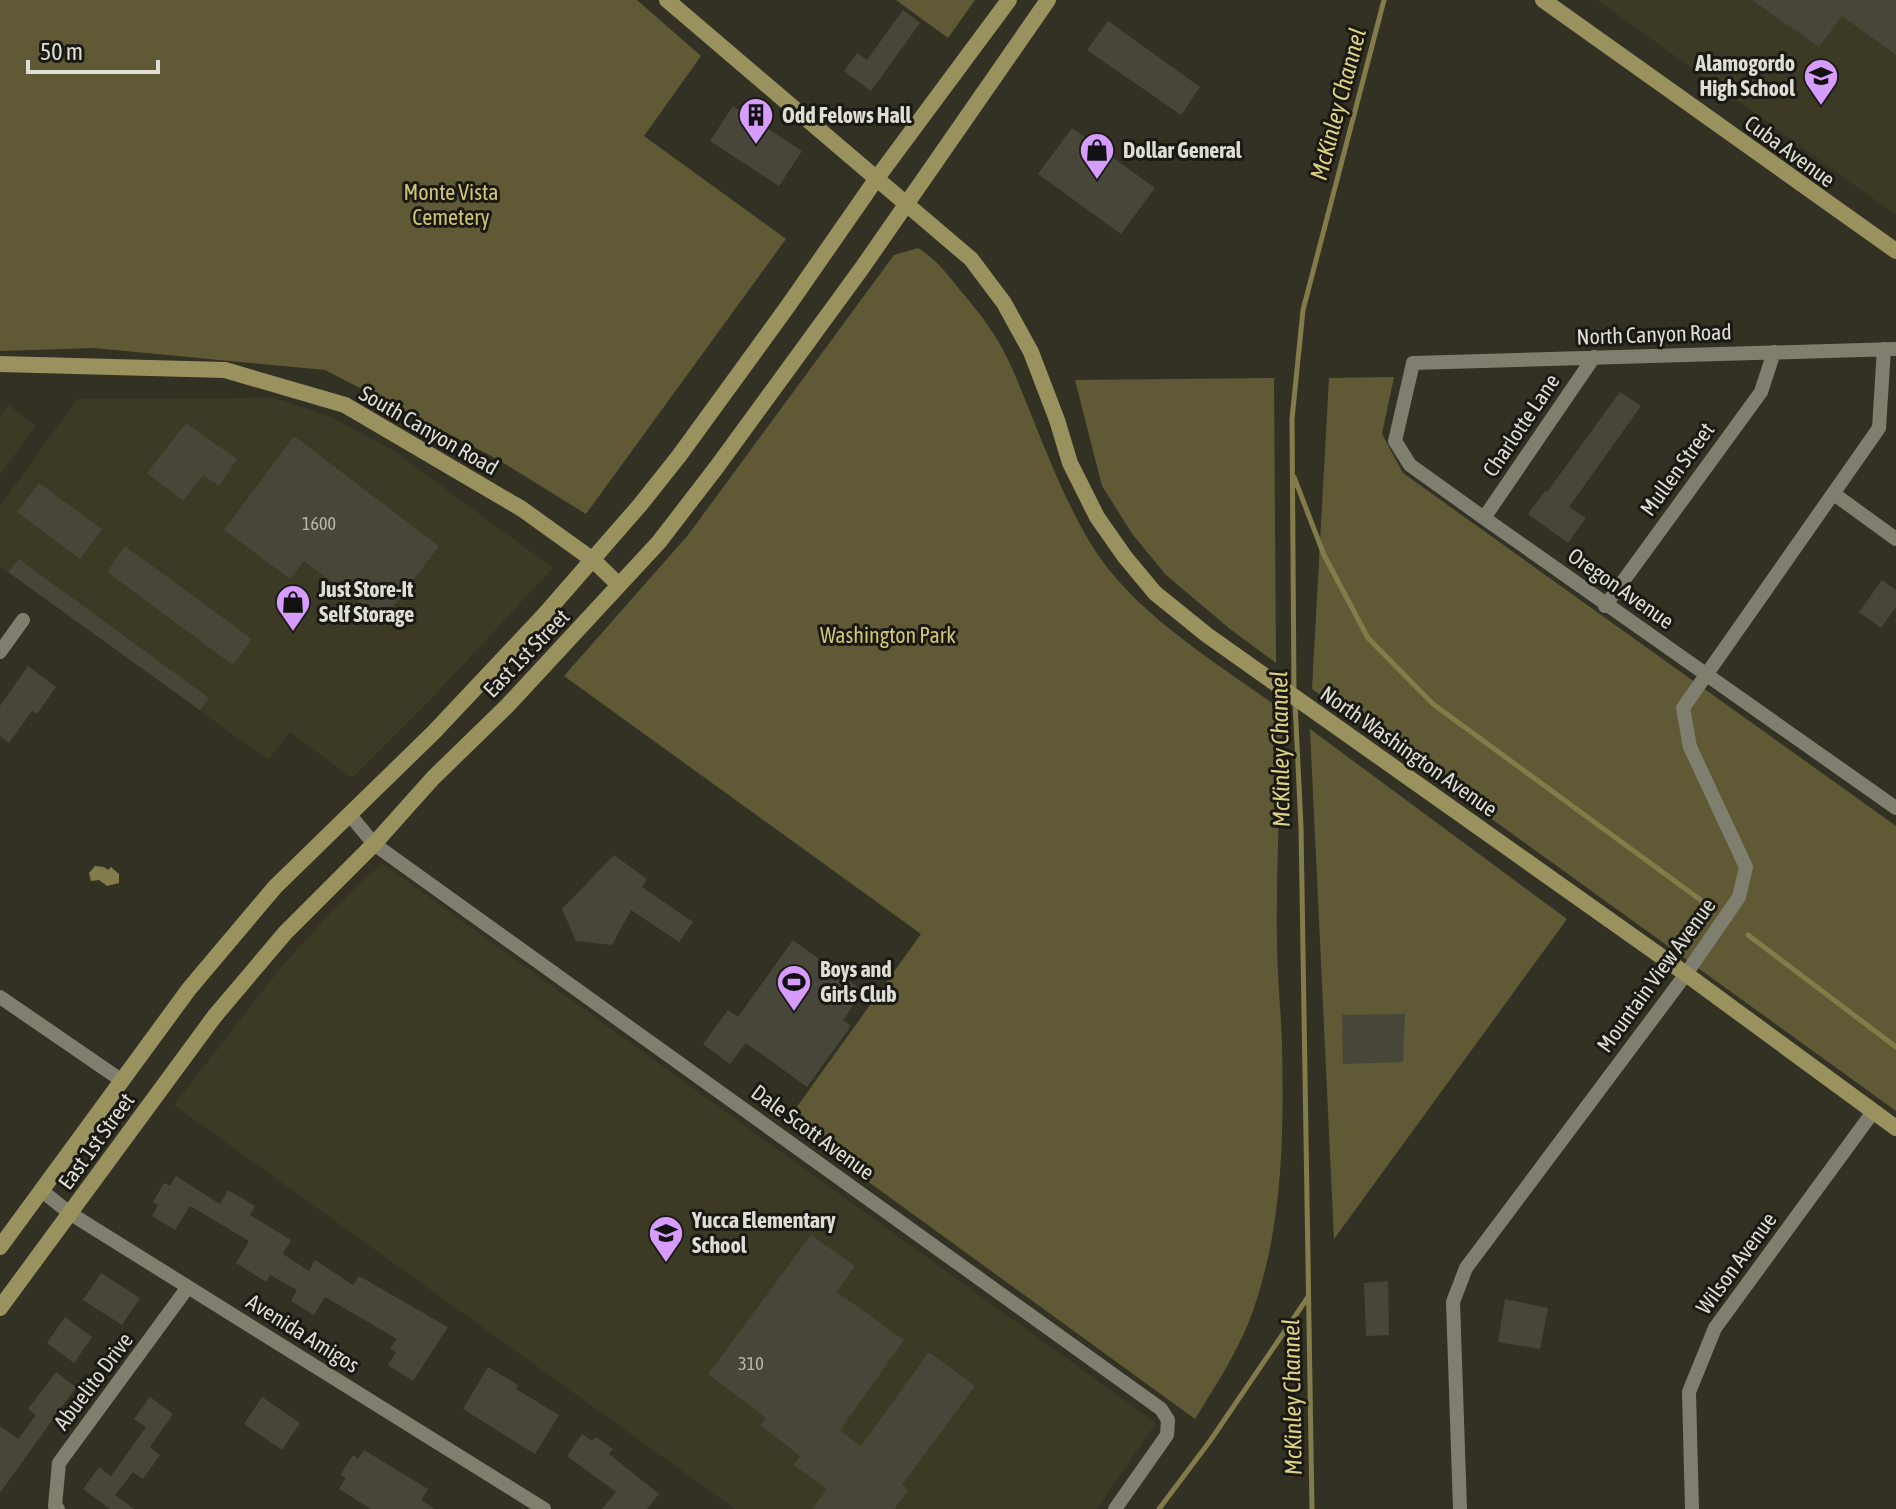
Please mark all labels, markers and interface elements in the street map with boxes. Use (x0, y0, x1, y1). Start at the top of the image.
scale bar (28, 24, 158, 74)
water label: McKinley Channel (1305, 25, 1371, 183)
text: 50 m (40, 38, 83, 65)
place label: Alamogordo High School (1694, 50, 1796, 101)
school or university icon: Alamogordo High School (1802, 57, 1840, 107)
building icon: Odd Felows Hall (737, 96, 775, 146)
place label: Odd Felows Hall (782, 102, 913, 128)
street label: Cuba Avenue (1740, 110, 1840, 192)
shop icon: Dollar General (1078, 131, 1116, 181)
place label: Dollar General (1123, 137, 1243, 163)
park label: Monte Vista Cemetery (403, 179, 499, 230)
street label: North Canyon Road (1576, 318, 1732, 350)
street label: Charlotte Lane (1477, 369, 1565, 481)
street label: South Canyon Road (355, 380, 503, 480)
street label: Mullen Street (1635, 417, 1719, 521)
house number: 1600 (302, 513, 336, 534)
street label: Oregon Avenue (1563, 542, 1679, 634)
place label: Just Store-It Self Storage (318, 576, 414, 627)
shop icon: Just Store-It Self Storage (274, 583, 312, 633)
street label: East 1st Street (478, 604, 574, 702)
park label: Washington Park (820, 622, 956, 648)
water label: McKinley Channel (1265, 670, 1295, 828)
street label: North Washington Avenue (1316, 680, 1502, 822)
street label: Mountain View Avenue (1591, 893, 1721, 1057)
place label: Boys and Girls Club (820, 956, 897, 1007)
sports icon: Boys and Girls Club (775, 963, 813, 1013)
street label: Dale Scott Avenue (747, 1079, 879, 1185)
street label: East 1st Street (52, 1088, 140, 1194)
place label: Yucca Elementary School (691, 1207, 836, 1258)
street label: Wilson Avenue (1690, 1207, 1782, 1319)
school or university icon: Yucca Elementary School (647, 1214, 685, 1264)
street label: Avenida Amigos (242, 1288, 364, 1378)
water label: McKinley Channel (1277, 1318, 1307, 1476)
street label: Abuelito Drive (48, 1327, 138, 1435)
house number: 310 (738, 1353, 764, 1374)

